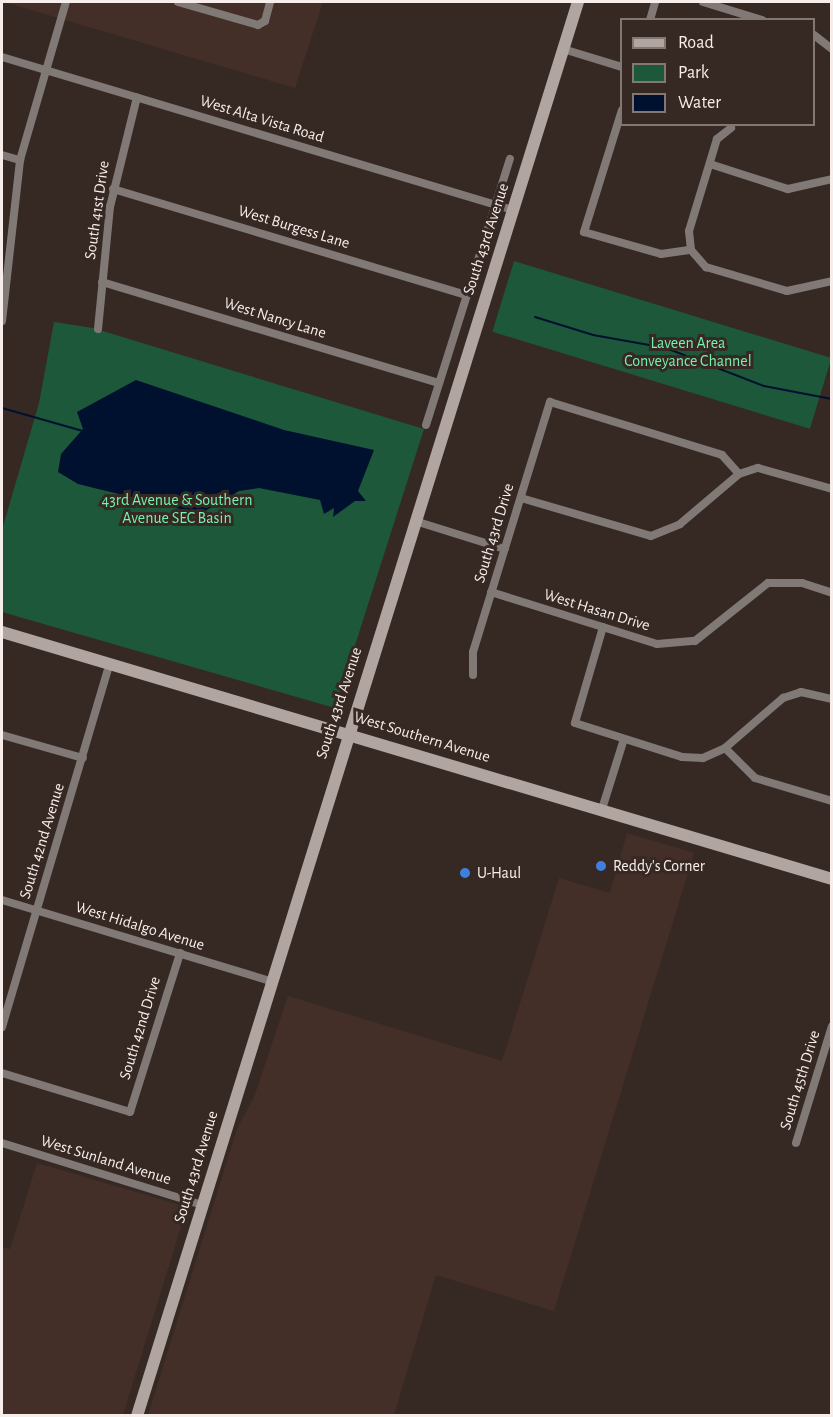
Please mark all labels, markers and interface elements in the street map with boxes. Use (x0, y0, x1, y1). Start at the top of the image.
legend (620, 18, 815, 126)
text: Road (678, 34, 714, 52)
text: Park (678, 64, 709, 82)
street label: West Alta Vista Road (198, 91, 326, 147)
text: Water (678, 94, 721, 112)
street label: South 41st Drive (81, 159, 113, 261)
street label: South 43rd Avenue (459, 181, 513, 297)
street label: West Burgess Lane (236, 201, 352, 253)
street label: West Nancy Lane (222, 293, 328, 343)
park label: Laveen Area Conveyance Channel (624, 333, 752, 371)
street label: South 43rd Drive (470, 481, 518, 585)
park label: 43rd Avenue & Southern Avenue SEC Basin (102, 490, 252, 528)
street label: West Hasan Drive (542, 585, 652, 635)
street label: South 43rd Avenue (312, 645, 366, 761)
street label: West Southern Avenue (352, 707, 492, 767)
street label: South 42nd Avenue (15, 781, 69, 901)
place label: Reddy's Corner (613, 856, 705, 876)
marker: Reddy's Corner (594, 859, 608, 873)
place label: U-Haul (477, 863, 521, 883)
marker: U-Haul (458, 866, 472, 880)
street label: West Hidalgo Avenue (73, 897, 207, 955)
street label: South 42nd Drive (115, 974, 165, 1082)
street label: South 45th Drive (776, 1028, 824, 1132)
street label: South 43rd Avenue (170, 1109, 222, 1225)
street label: West Sunland Avenue (38, 1131, 174, 1189)

